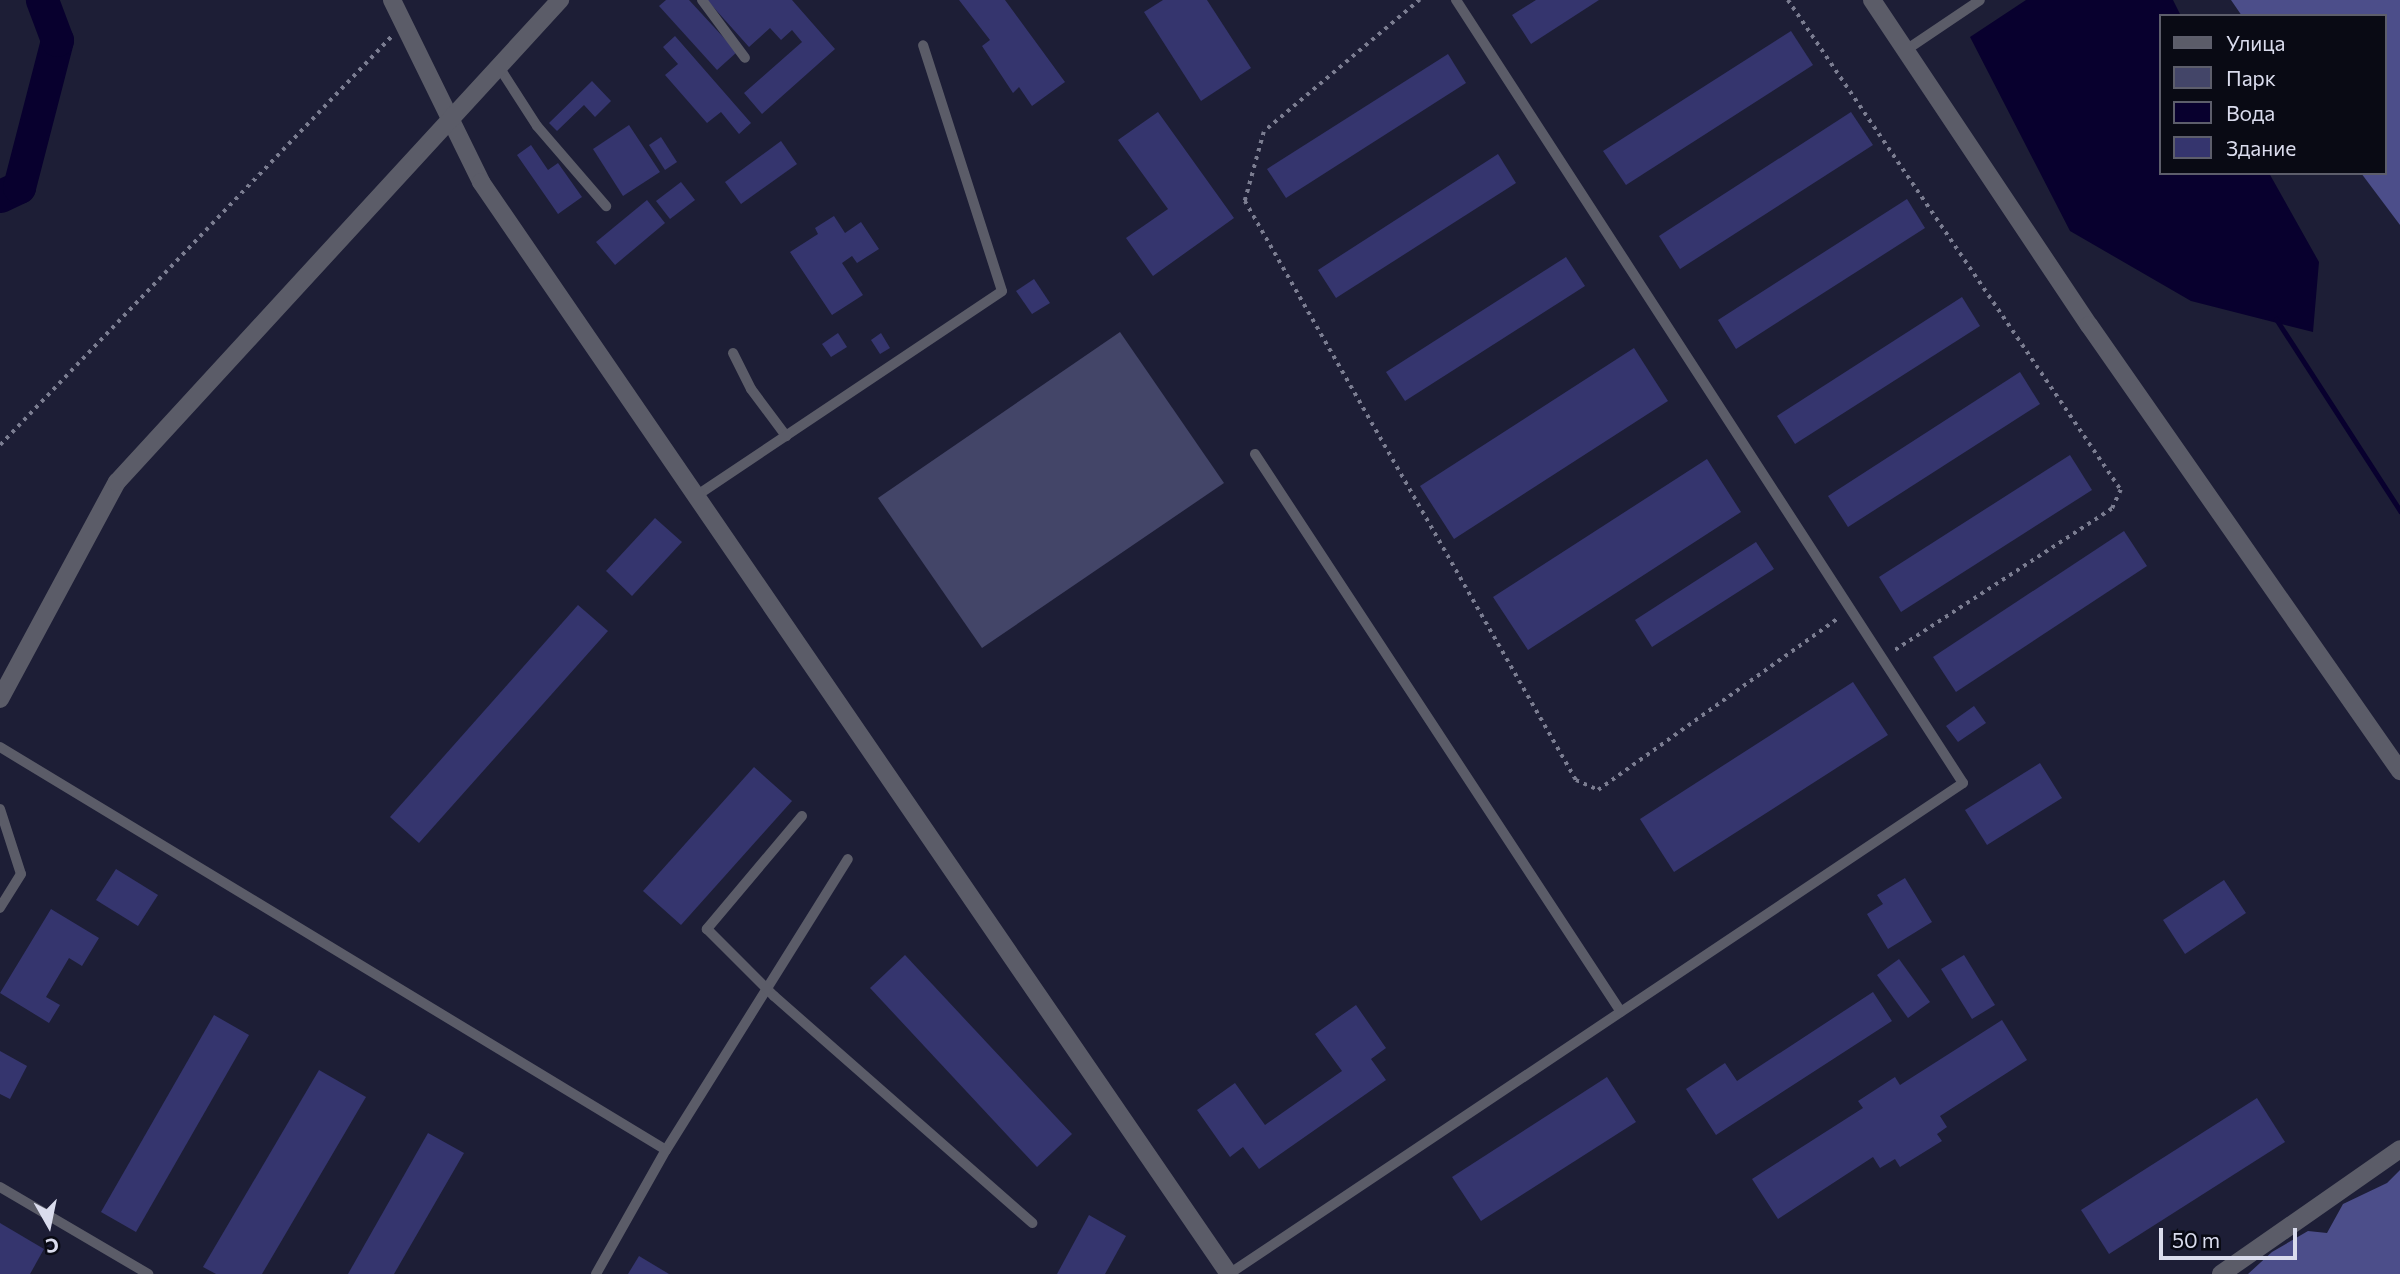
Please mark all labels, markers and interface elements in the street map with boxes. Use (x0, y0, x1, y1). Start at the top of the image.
legend (2158, 14, 2386, 175)
text: Улица (2226, 30, 2285, 55)
text: Парк (2226, 65, 2276, 90)
text: Вода (2226, 100, 2275, 125)
text: Здание (2226, 135, 2296, 160)
north arrow (14, 1190, 84, 1260)
scale bar (2162, 1214, 2300, 1258)
text: 50 m (2172, 1227, 2220, 1252)
text: С (44, 1234, 61, 1259)

